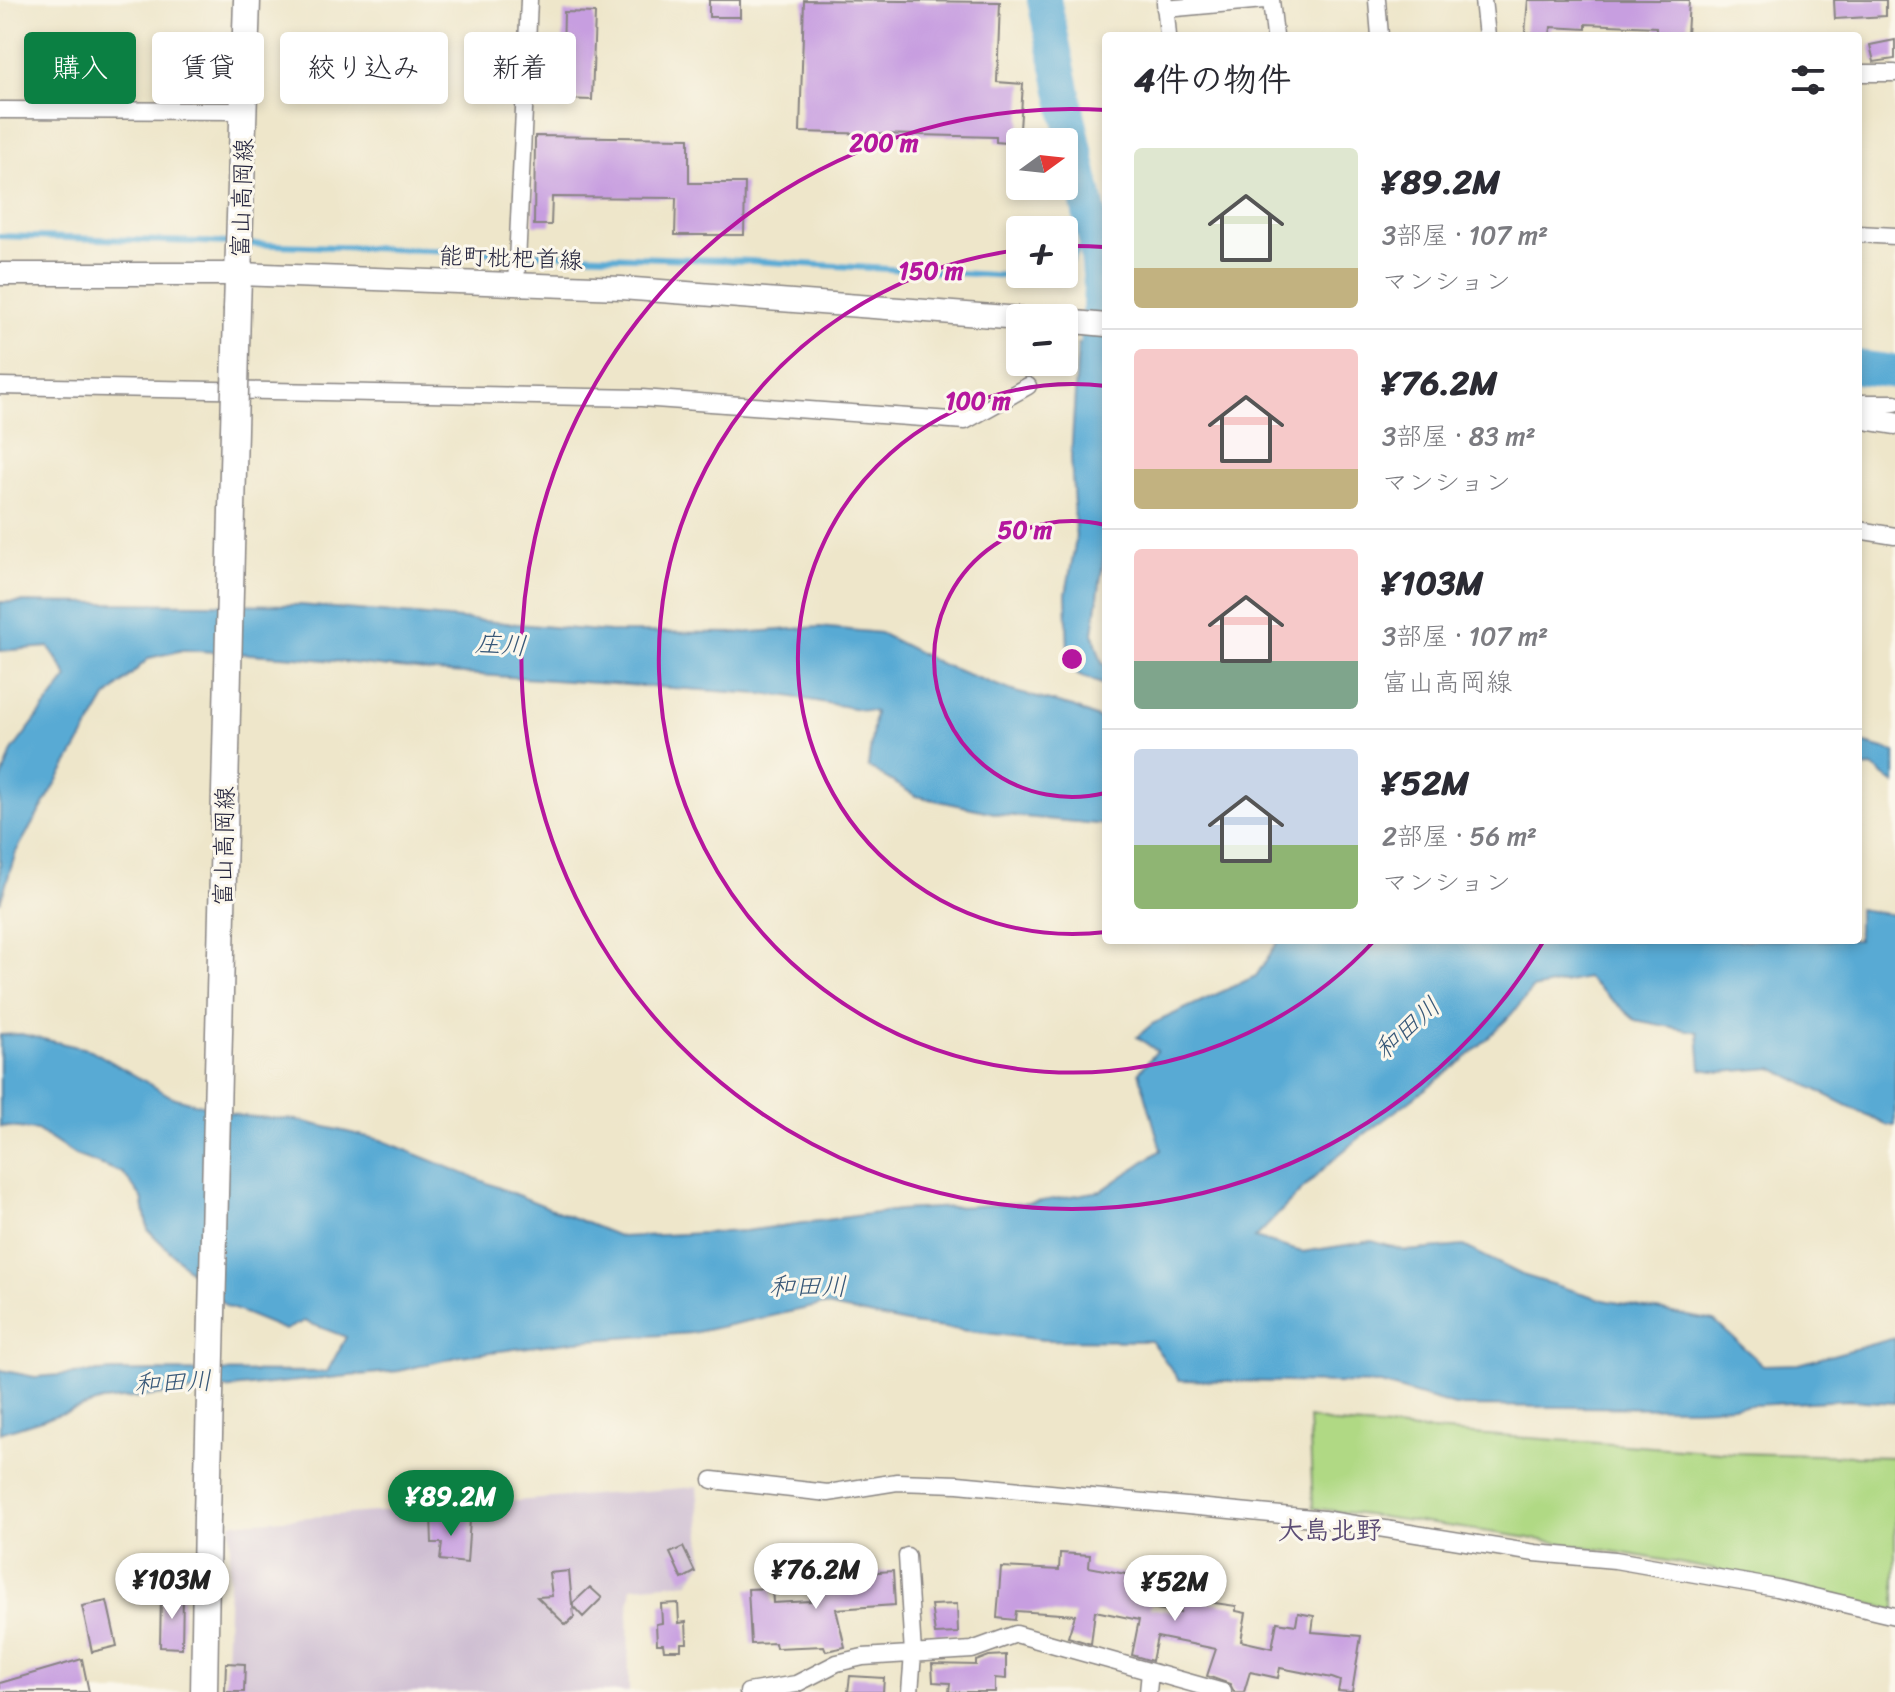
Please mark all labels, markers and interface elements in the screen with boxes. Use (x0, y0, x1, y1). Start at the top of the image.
chip: 購入 (24, 32, 136, 104)
chip: 賃貸 (152, 32, 264, 104)
chip: 絞り込み (280, 32, 448, 104)
chip: 新着 (464, 32, 576, 104)
text: 4件の物件 (1134, 50, 1291, 110)
icon: filters (1786, 58, 1830, 102)
text: 200 m (849, 122, 919, 164)
north arrow (1006, 128, 1078, 200)
map controls (1006, 128, 1078, 376)
street label: 富山高岡線 (219, 137, 265, 259)
text: ¥89.2M (1382, 152, 1500, 212)
icon: home (1198, 180, 1294, 276)
text: 3部屋 · 107 m² (1382, 212, 1548, 258)
button: + (1006, 216, 1078, 288)
street label: 能町枇杷首線 (438, 235, 584, 281)
text: 150 m (899, 250, 964, 292)
text: マンション (1382, 258, 1511, 304)
button: − (1006, 304, 1078, 376)
text: ¥76.2M (1382, 353, 1497, 413)
text: 100 m (945, 380, 1011, 422)
icon: home (1198, 381, 1294, 477)
text: 3部屋 · 83 m² (1382, 413, 1536, 459)
text: マンション (1382, 459, 1511, 505)
text: 50 m (998, 509, 1053, 551)
text: ¥103M (1382, 553, 1483, 613)
icon: home (1198, 581, 1294, 677)
text: 3部屋 · 107 m² (1382, 613, 1548, 659)
water label: 庄川 (473, 619, 529, 669)
centre of rings (1058, 645, 1086, 673)
text: 富山高岡線 (1382, 659, 1512, 705)
text: ¥52M (1382, 753, 1469, 813)
icon: home (1198, 781, 1294, 877)
street label: 富山高岡線 (202, 786, 246, 906)
text: 2部屋 · 56 m² (1382, 813, 1537, 859)
text: マンション (1382, 859, 1511, 905)
water label: 和田川 (1363, 985, 1451, 1071)
water label: 和田川 (769, 1263, 847, 1309)
water label: 和田川 (133, 1357, 213, 1407)
pin: ¥89.2M (386, 1470, 516, 1538)
text: ¥89.2M (406, 1473, 496, 1519)
district label: 大島北野 (1278, 1507, 1382, 1553)
pin: ¥76.2M (751, 1543, 881, 1611)
text: ¥76.2M (772, 1546, 860, 1592)
pin: ¥103M (116, 1553, 228, 1621)
pin: ¥52M (1128, 1555, 1222, 1623)
text: ¥103M (133, 1556, 211, 1602)
text: ¥52M (1142, 1558, 1208, 1604)

